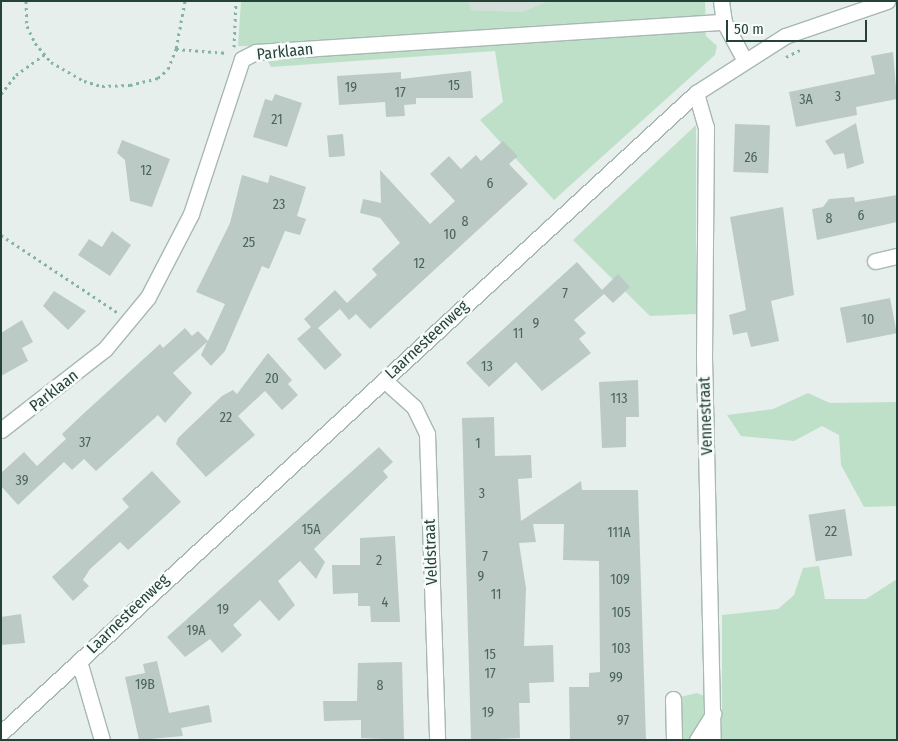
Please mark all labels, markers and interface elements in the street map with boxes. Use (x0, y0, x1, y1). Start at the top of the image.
scale bar (728, 10, 869, 42)
text: 50 m (734, 20, 764, 38)
street label: Parklaan (256, 39, 314, 65)
house number: 15 (448, 78, 460, 94)
house number: 19 (345, 80, 357, 96)
house number: 17 (394, 85, 406, 101)
house number: 3 (835, 89, 841, 105)
house number: 3A (799, 92, 813, 108)
house number: 21 (271, 112, 283, 128)
house number: 26 (744, 150, 758, 166)
house number: 12 (140, 163, 152, 179)
house number: 6 (487, 176, 493, 192)
house number: 23 (273, 197, 285, 213)
house number: 6 (858, 208, 864, 224)
house number: 8 (826, 211, 832, 227)
house number: 8 (462, 214, 468, 230)
house number: 10 (444, 227, 456, 243)
house number: 25 (243, 235, 255, 251)
house number: 12 (413, 256, 425, 272)
house number: 7 (562, 286, 568, 302)
street label: Laarnesteenweg (382, 297, 472, 383)
house number: 10 (862, 312, 874, 328)
house number: 9 (533, 316, 539, 332)
house number: 11 (513, 326, 523, 342)
house number: 13 (481, 359, 493, 375)
street label: Parklaan (26, 366, 82, 416)
house number: 20 (265, 371, 279, 387)
street label: Vennestraat (695, 376, 717, 456)
house number: 113 (610, 391, 628, 407)
house number: 22 (220, 410, 232, 426)
house number: 37 (79, 435, 91, 451)
house number: 1 (475, 436, 481, 452)
house number: 39 (16, 473, 28, 489)
house number: 3 (479, 486, 485, 502)
street label: Veldstraat (420, 519, 442, 585)
house number: 15A (301, 522, 321, 538)
house number: 22 (825, 524, 837, 540)
house number: 111A (607, 525, 631, 541)
house number: 7 (482, 549, 488, 565)
house number: 2 (376, 553, 382, 569)
house number: 9 (478, 569, 484, 585)
street label: Laarnesteenweg (83, 570, 173, 658)
house number: 109 (610, 572, 630, 588)
house number: 11 (491, 587, 501, 603)
house number: 4 (382, 595, 388, 611)
house number: 19 (217, 602, 229, 618)
house number: 105 (611, 605, 631, 621)
house number: 19A (186, 623, 206, 639)
house number: 103 (612, 641, 630, 657)
house number: 15 (484, 647, 496, 663)
house number: 17 (484, 666, 496, 682)
house number: 99 (609, 670, 623, 686)
house number: 19B (135, 677, 155, 693)
house number: 8 (377, 678, 383, 694)
house number: 19 (482, 705, 494, 721)
house number: 97 (617, 713, 629, 729)

